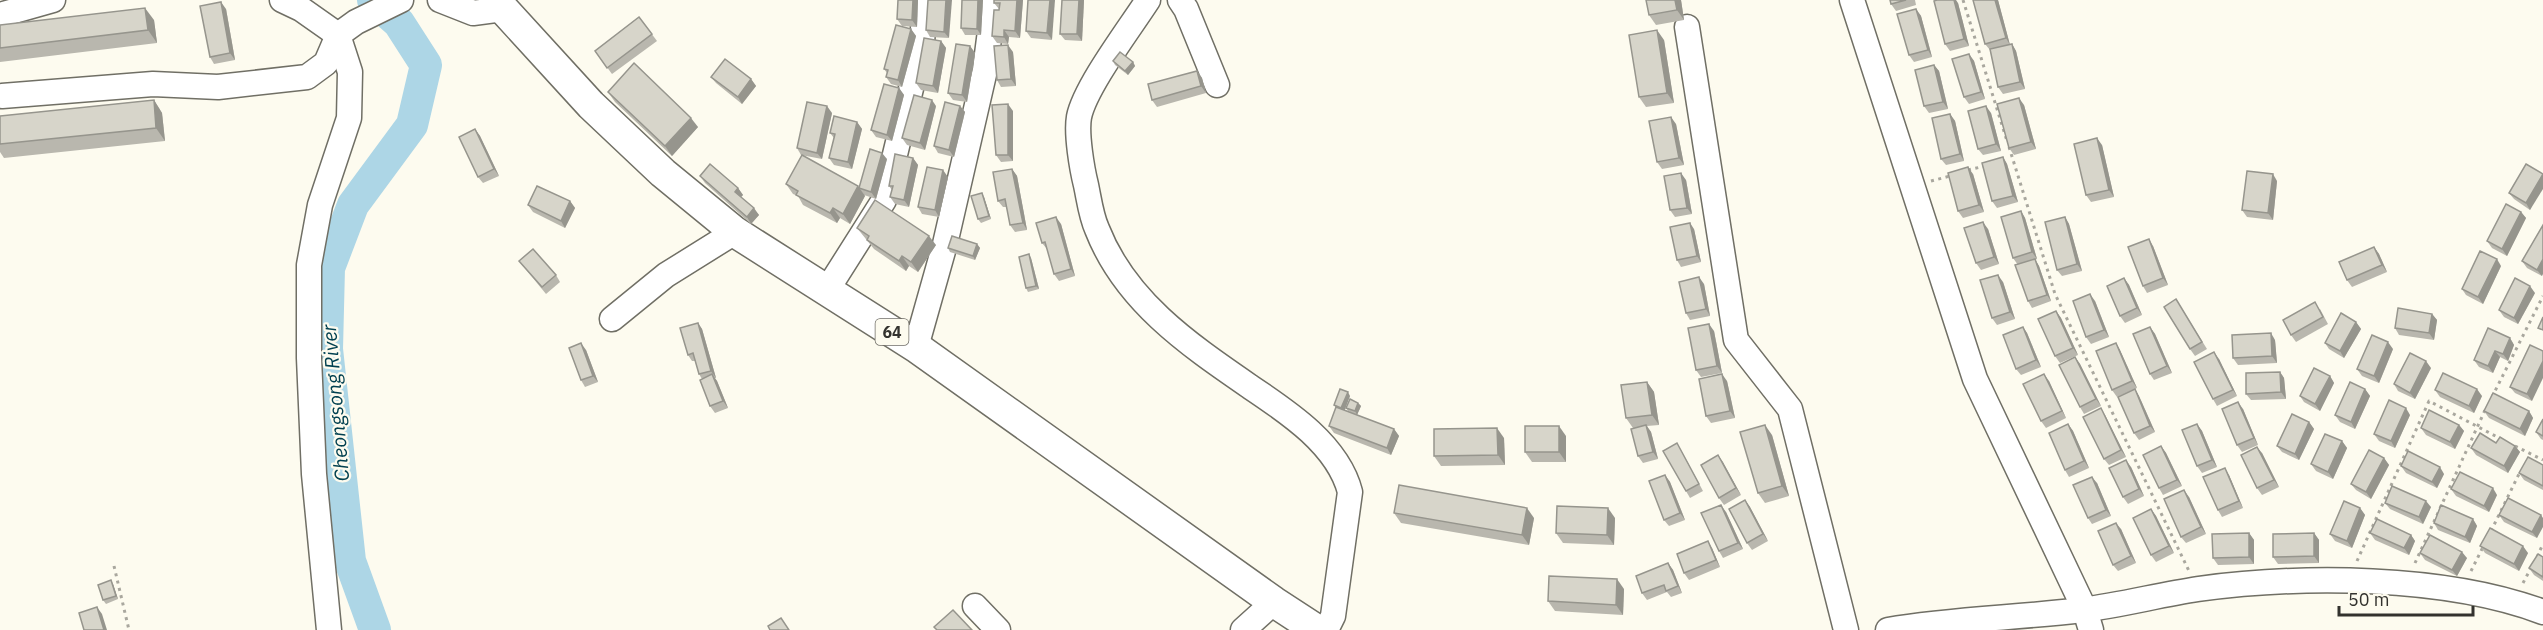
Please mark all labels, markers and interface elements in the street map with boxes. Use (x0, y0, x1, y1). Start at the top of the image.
road number: 64 (876, 319, 908, 345)
water label: Cheongsong River (315, 323, 355, 483)
scale bar (2339, 579, 2472, 617)
text: 50 m (2348, 588, 2390, 611)

